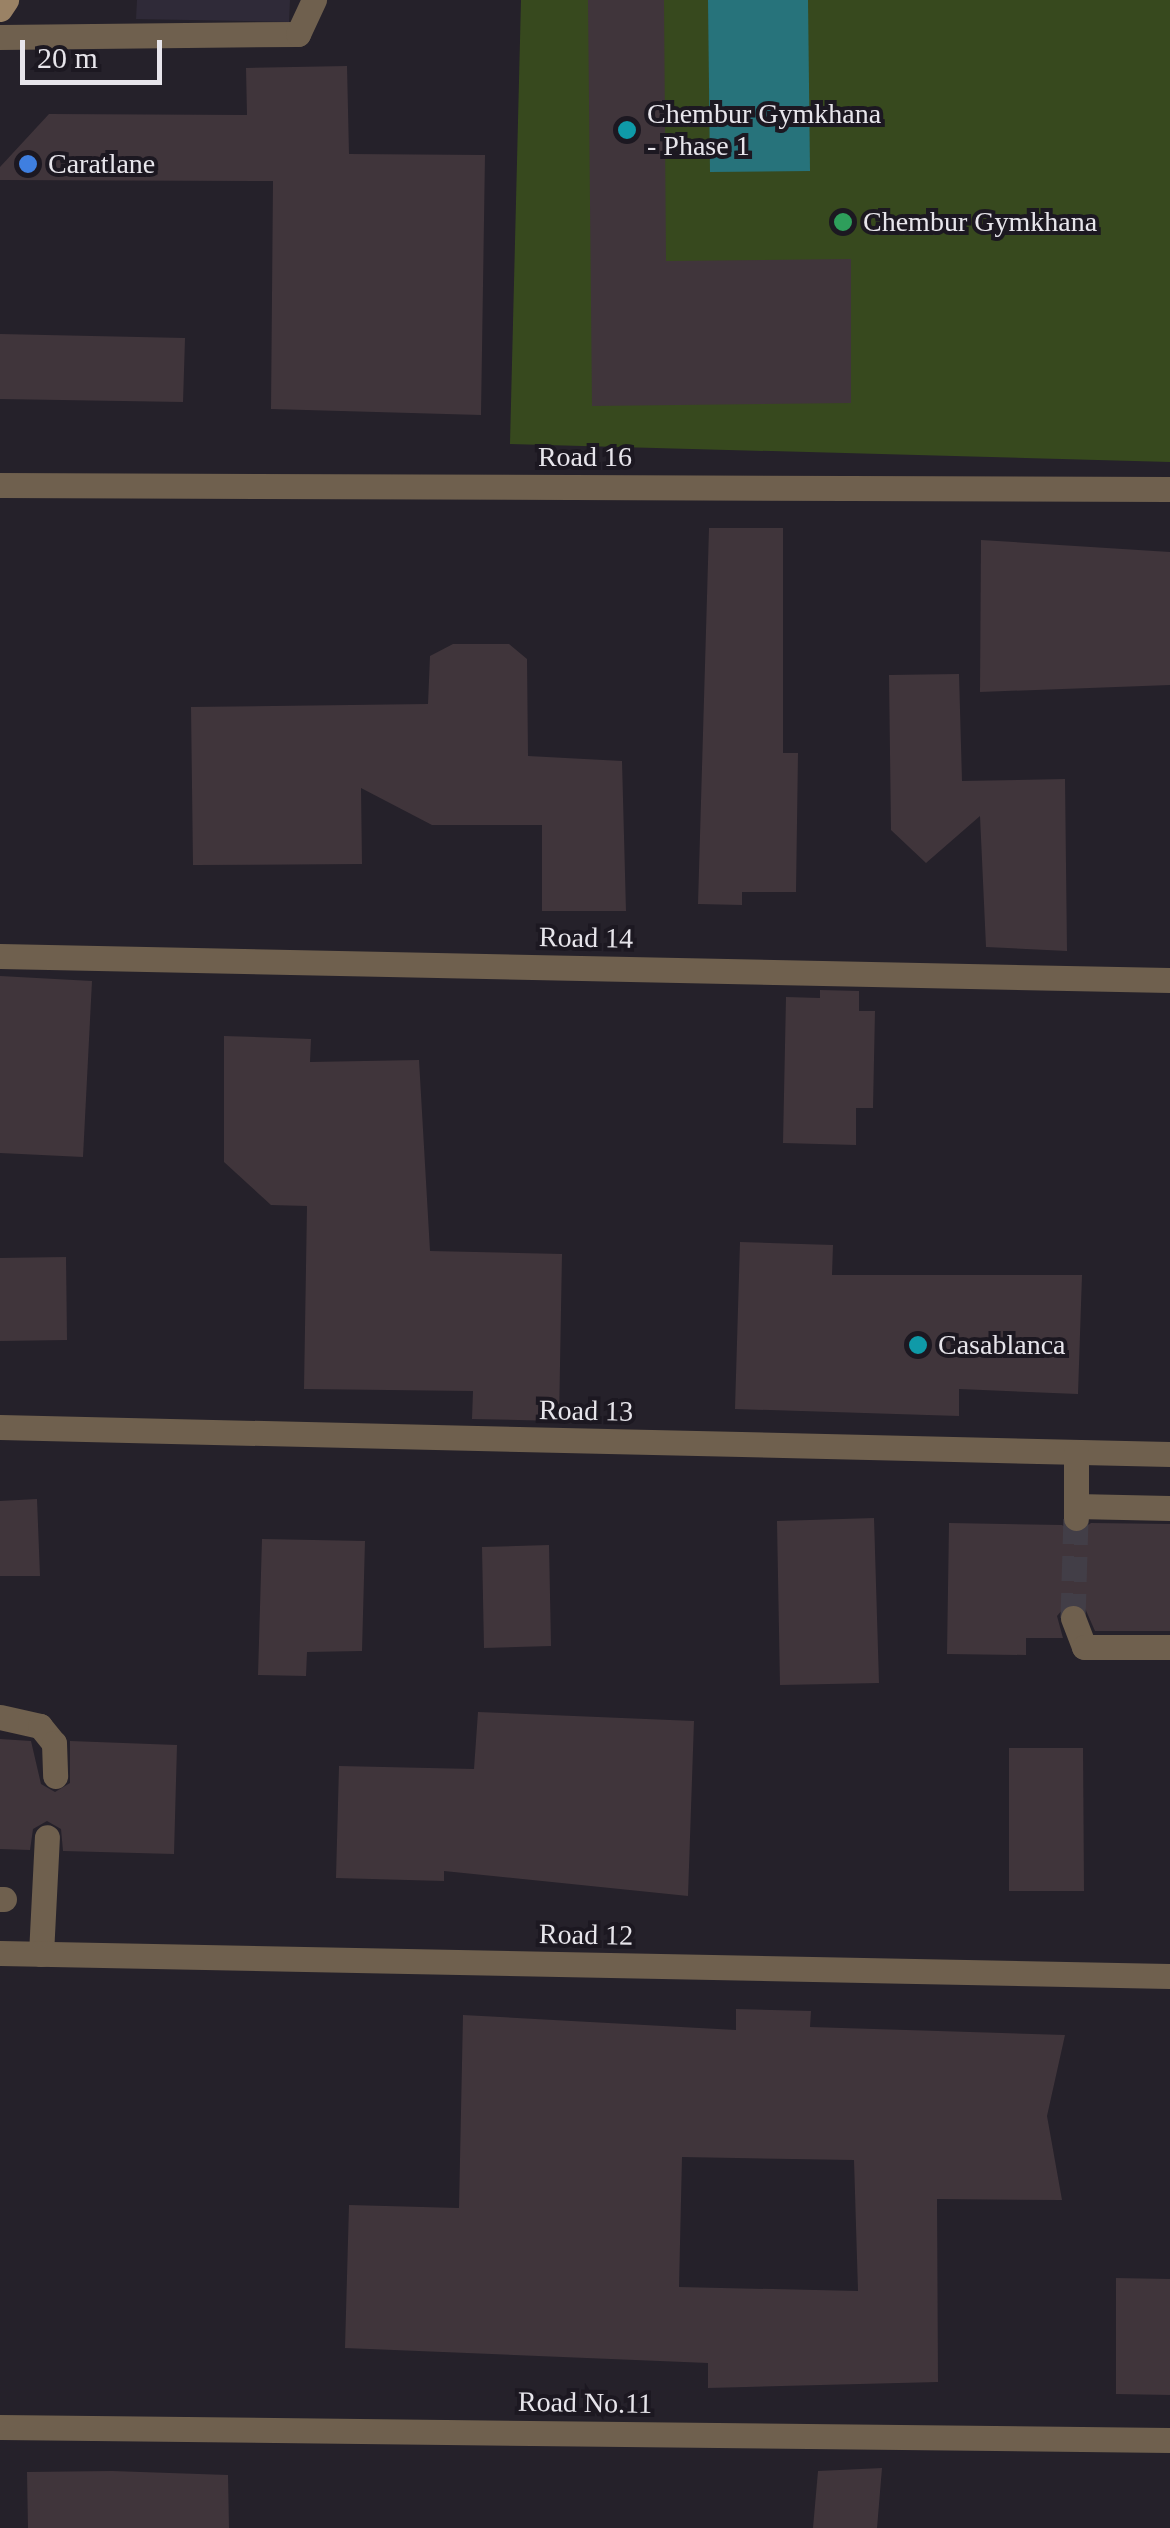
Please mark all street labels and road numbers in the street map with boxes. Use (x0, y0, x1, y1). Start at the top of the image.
street label: Road 16 (538, 440, 632, 474)
street label: Road 14 (539, 920, 633, 956)
street label: Road 13 (539, 1393, 633, 1429)
street label: Road 12 (539, 1917, 633, 1953)
street label: Road No.11 (518, 2385, 652, 2421)

